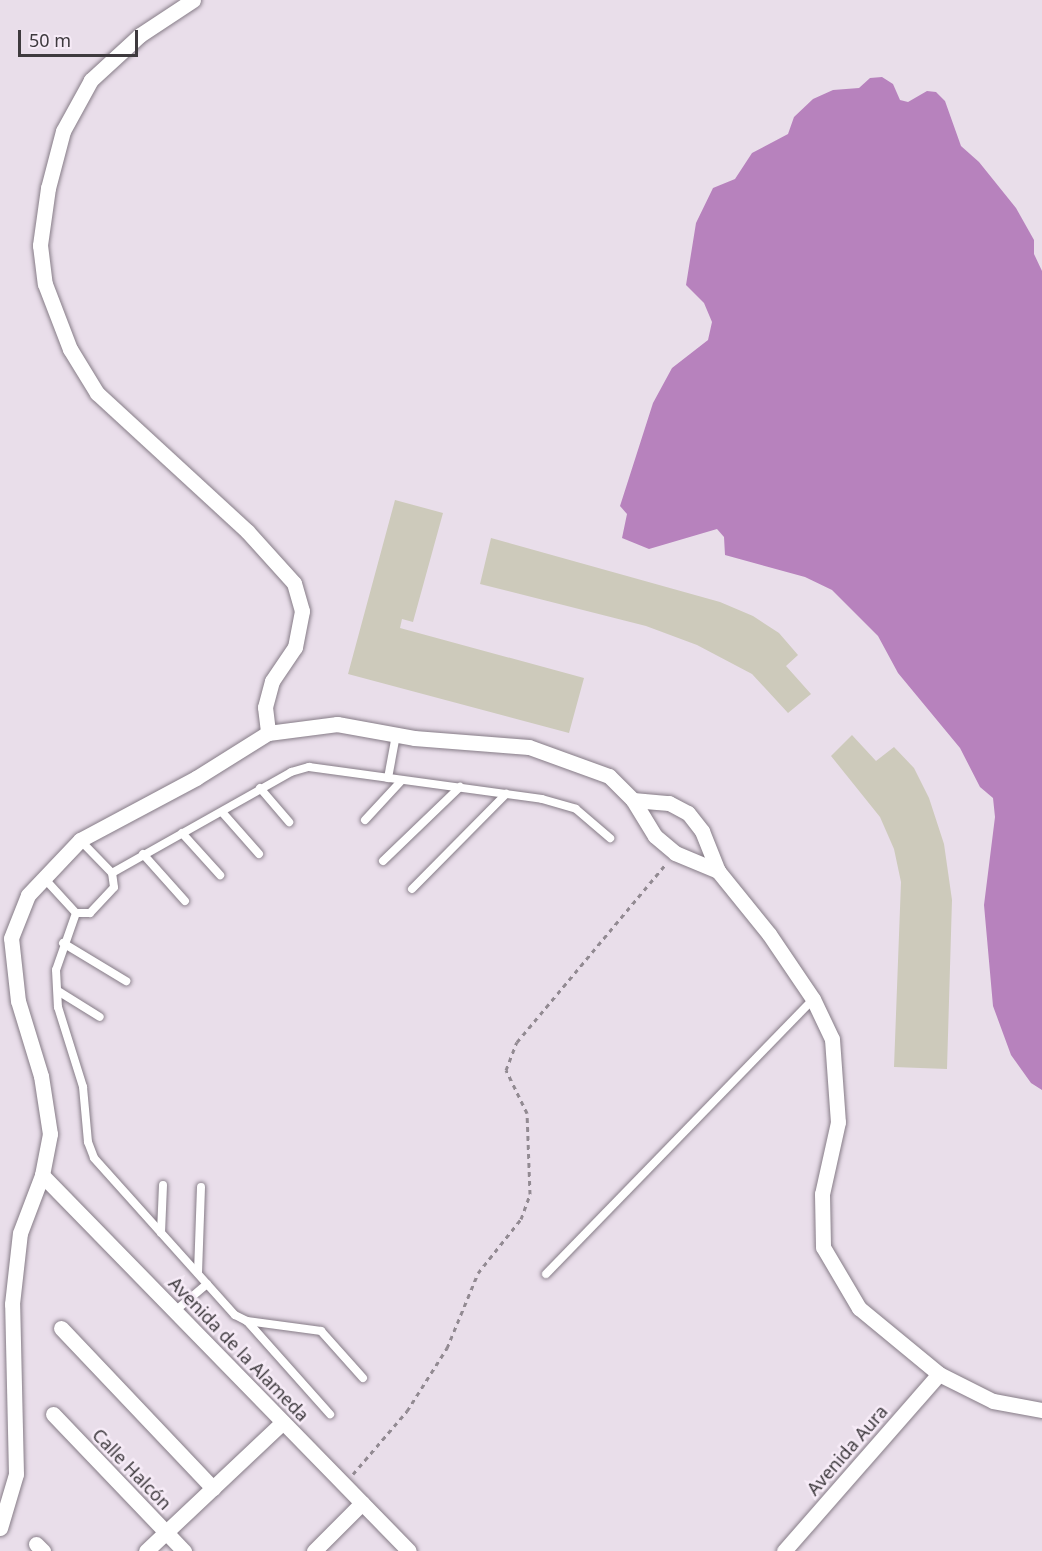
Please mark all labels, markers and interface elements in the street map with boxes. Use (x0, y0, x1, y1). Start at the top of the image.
scale bar (21, 18, 141, 56)
text: 50 m (29, 28, 71, 52)
street label: Avenida de la Alameda (164, 1272, 314, 1426)
street label: Avenida Aura (802, 1401, 892, 1499)
street label: Calle Halcón (88, 1424, 176, 1514)

